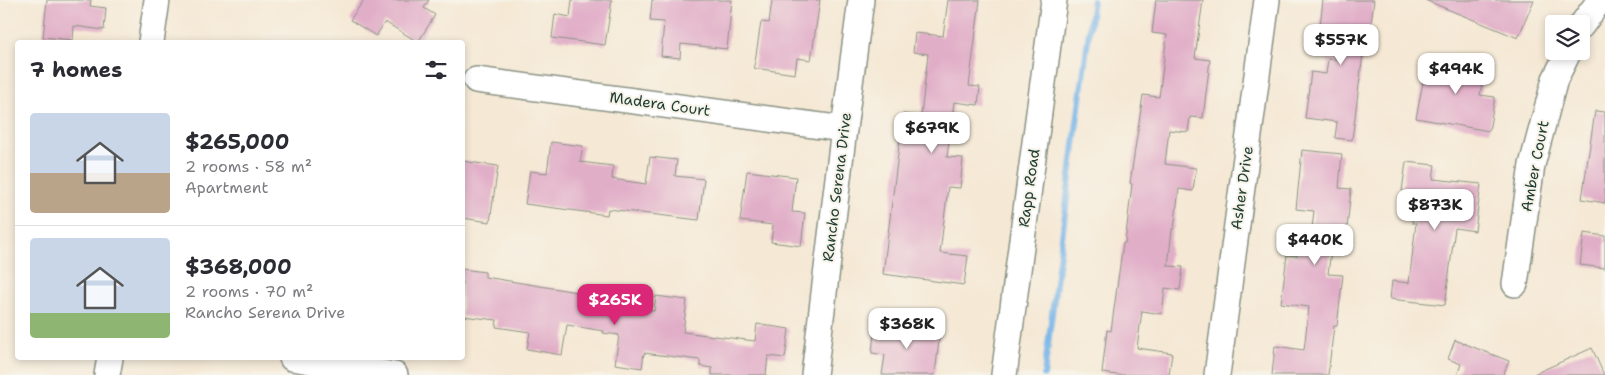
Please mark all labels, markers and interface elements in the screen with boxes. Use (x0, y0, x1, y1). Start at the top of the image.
map controls (1545, 15, 1590, 60)
button: layers (1545, 15, 1590, 60)
pin: $557K (1306, 23, 1376, 66)
text: $557K (1315, 29, 1367, 50)
pin: $494K (1421, 52, 1491, 95)
text: 7 homes (30, 56, 122, 84)
icon: filters (422, 56, 450, 84)
text: $494K (1429, 58, 1483, 79)
street label: Madera Court (608, 87, 712, 121)
street label: Rancho Serena Drive (818, 111, 856, 263)
pin: $679K (897, 112, 967, 154)
text: $679K (905, 117, 959, 138)
street label: Amber Court (1516, 119, 1554, 213)
text: $265,000 (185, 128, 289, 156)
icon: home (70, 133, 130, 193)
street label: Asher Drive (1226, 145, 1258, 231)
street label: Rapp Road (1014, 147, 1044, 229)
text: 2 rooms · 58 m² (185, 156, 312, 177)
text: Apartment (185, 177, 268, 198)
pin: $873K (1400, 188, 1470, 231)
text: $873K (1408, 194, 1462, 215)
pin: $440K (1280, 224, 1350, 266)
text: $440K (1287, 229, 1343, 250)
text: $368,000 (185, 253, 292, 281)
icon: home (70, 258, 130, 318)
text: 2 rooms · 70 m² (185, 281, 313, 302)
pin: $265K (580, 284, 650, 326)
text: $265K (588, 289, 642, 310)
text: Rancho Serena Drive (185, 302, 345, 323)
pin: $368K (872, 308, 942, 350)
text: $368K (879, 313, 935, 334)

